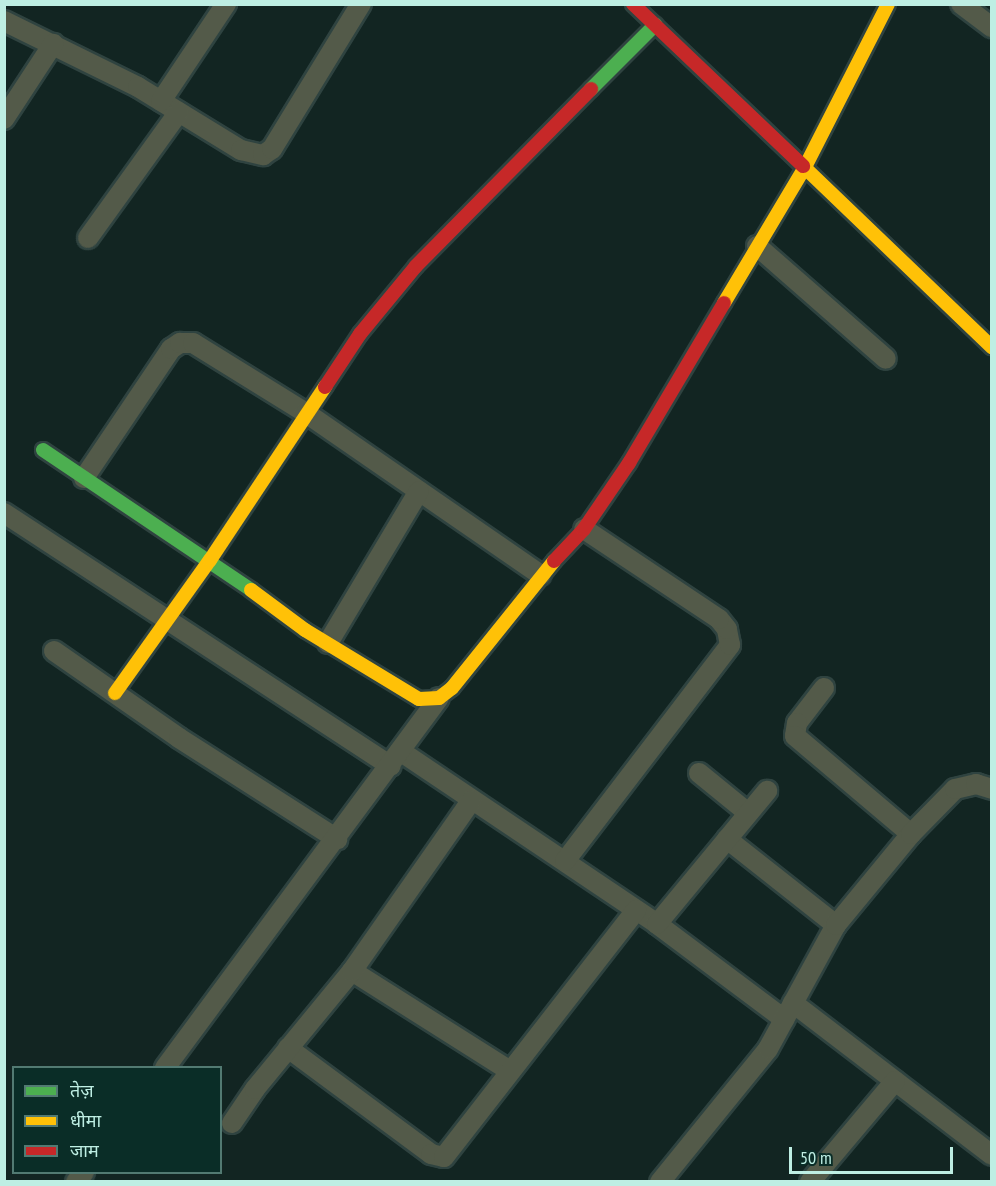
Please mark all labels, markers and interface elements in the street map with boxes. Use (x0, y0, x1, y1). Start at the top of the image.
legend (12, 1066, 222, 1174)
text: तेज़ (70, 1079, 94, 1102)
text: धीमा (70, 1109, 101, 1132)
scale bar (792, 1135, 956, 1173)
text: जाम (70, 1139, 99, 1162)
text: 50 m (800, 1146, 832, 1169)

